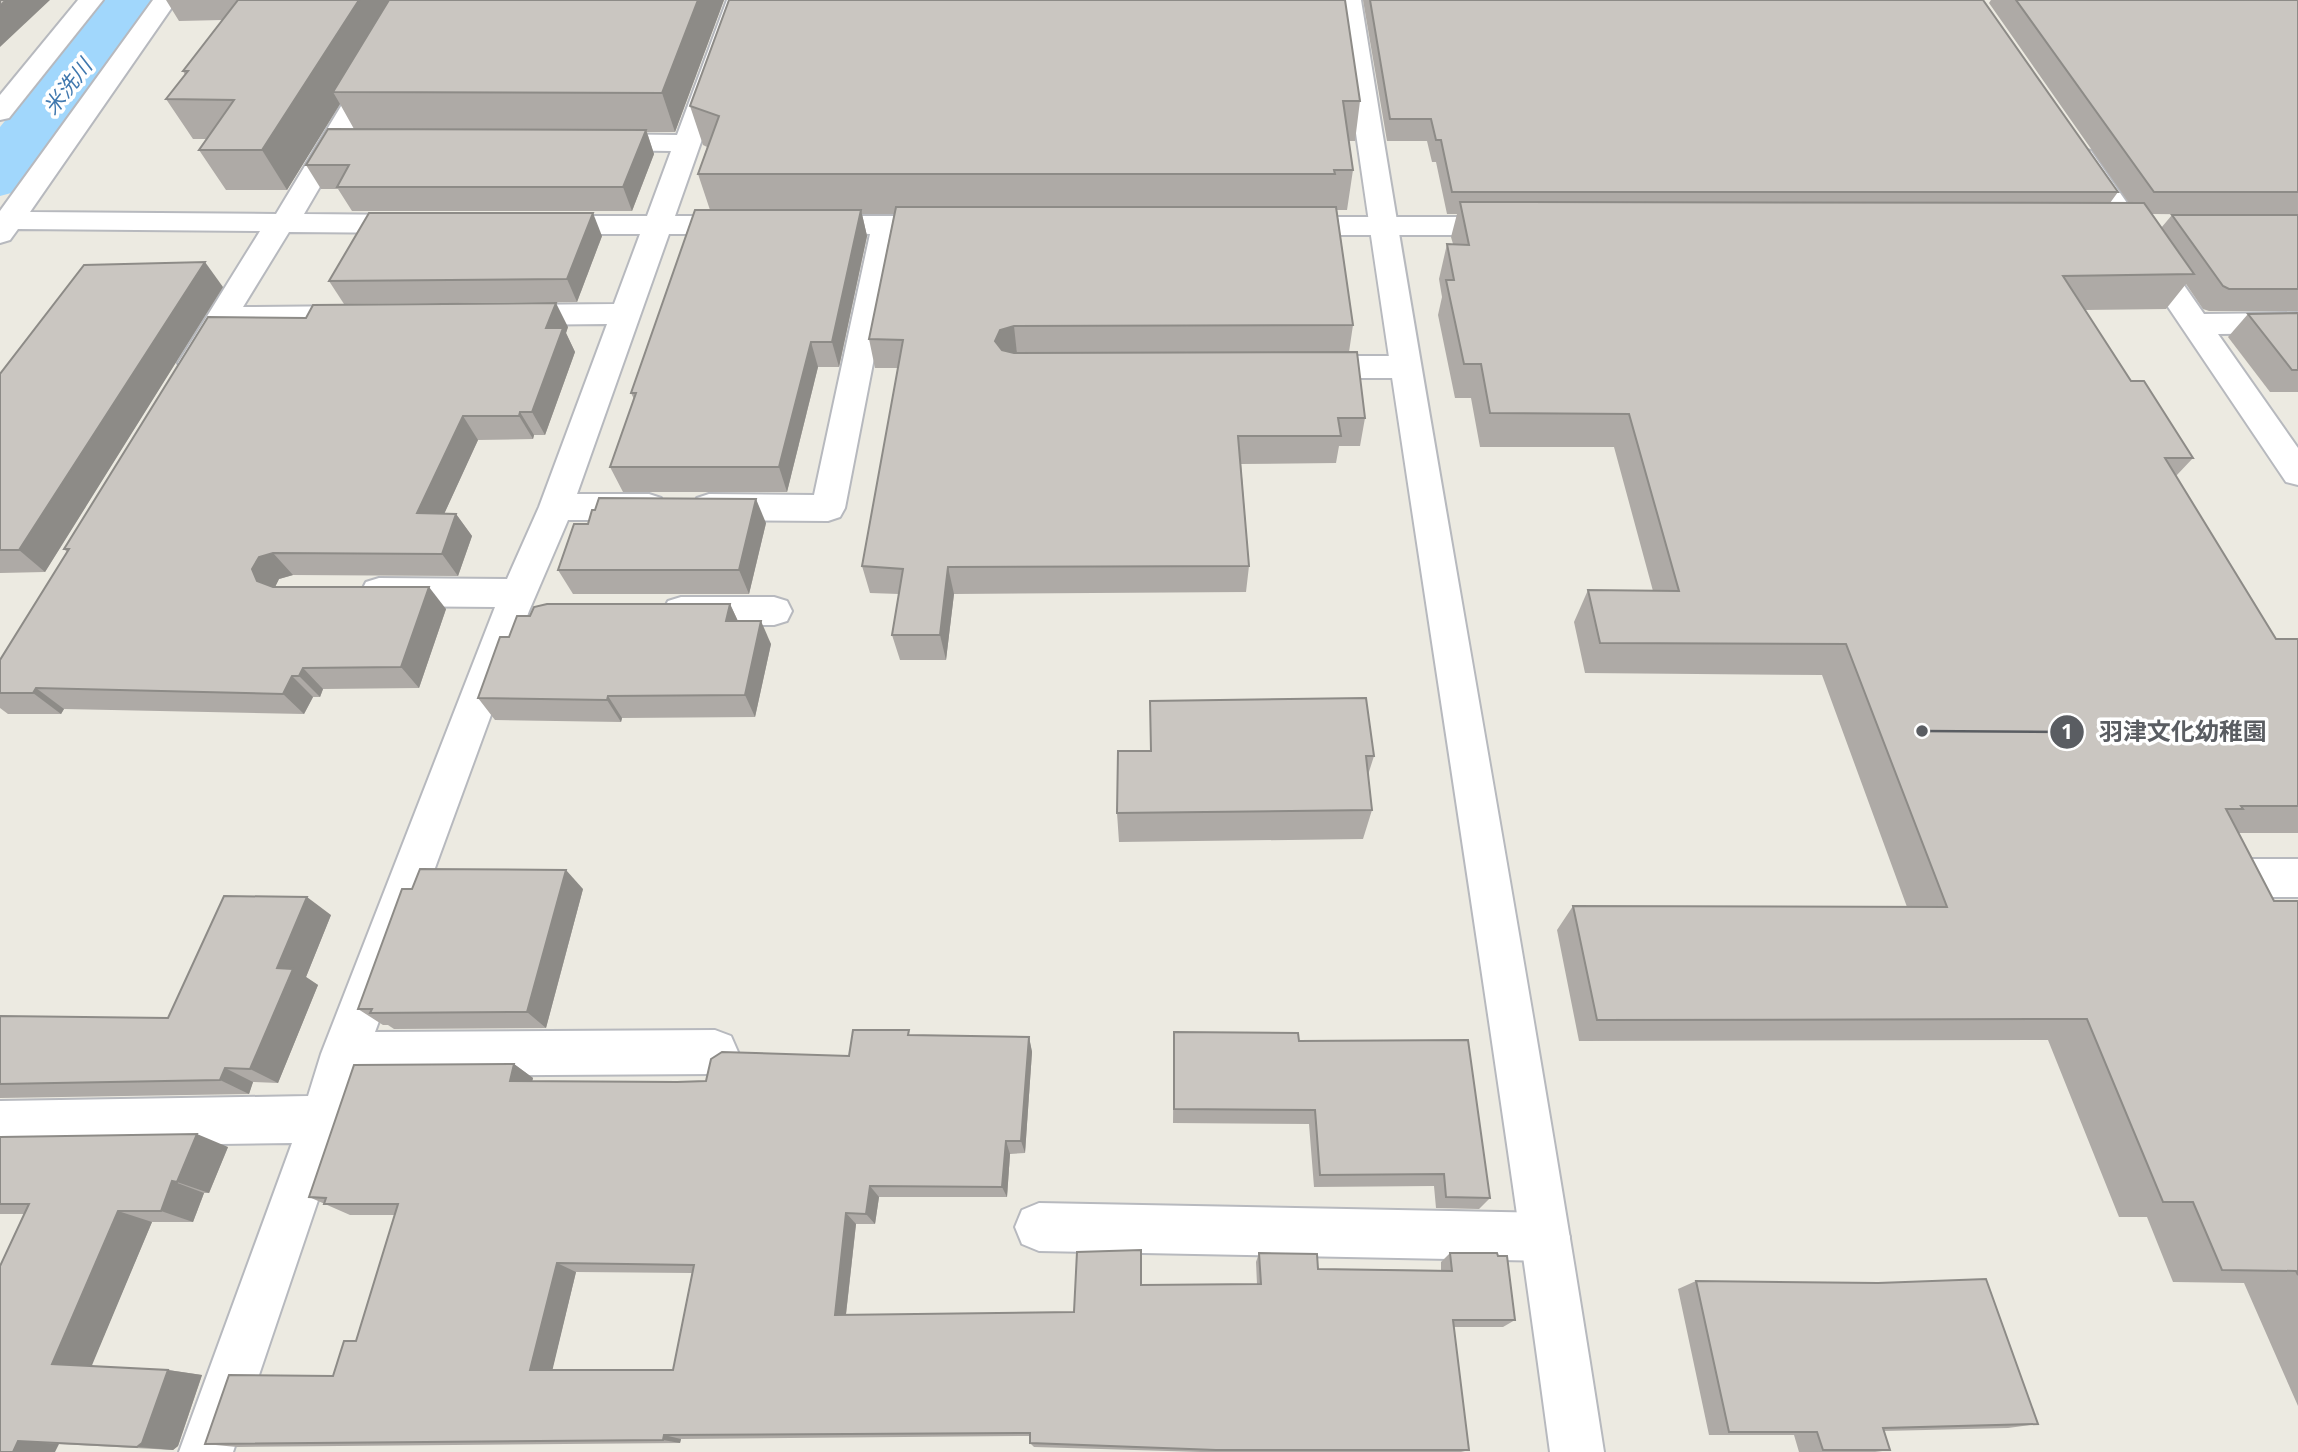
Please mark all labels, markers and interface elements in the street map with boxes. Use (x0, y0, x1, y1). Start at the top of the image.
water label: 米洗川 (37, 51, 99, 120)
callout: 羽津文化幼稚園 (2050, 709, 2281, 754)
text: 羽津文化幼稚園 (2099, 714, 2267, 747)
text: 1 (2061, 717, 2073, 745)

